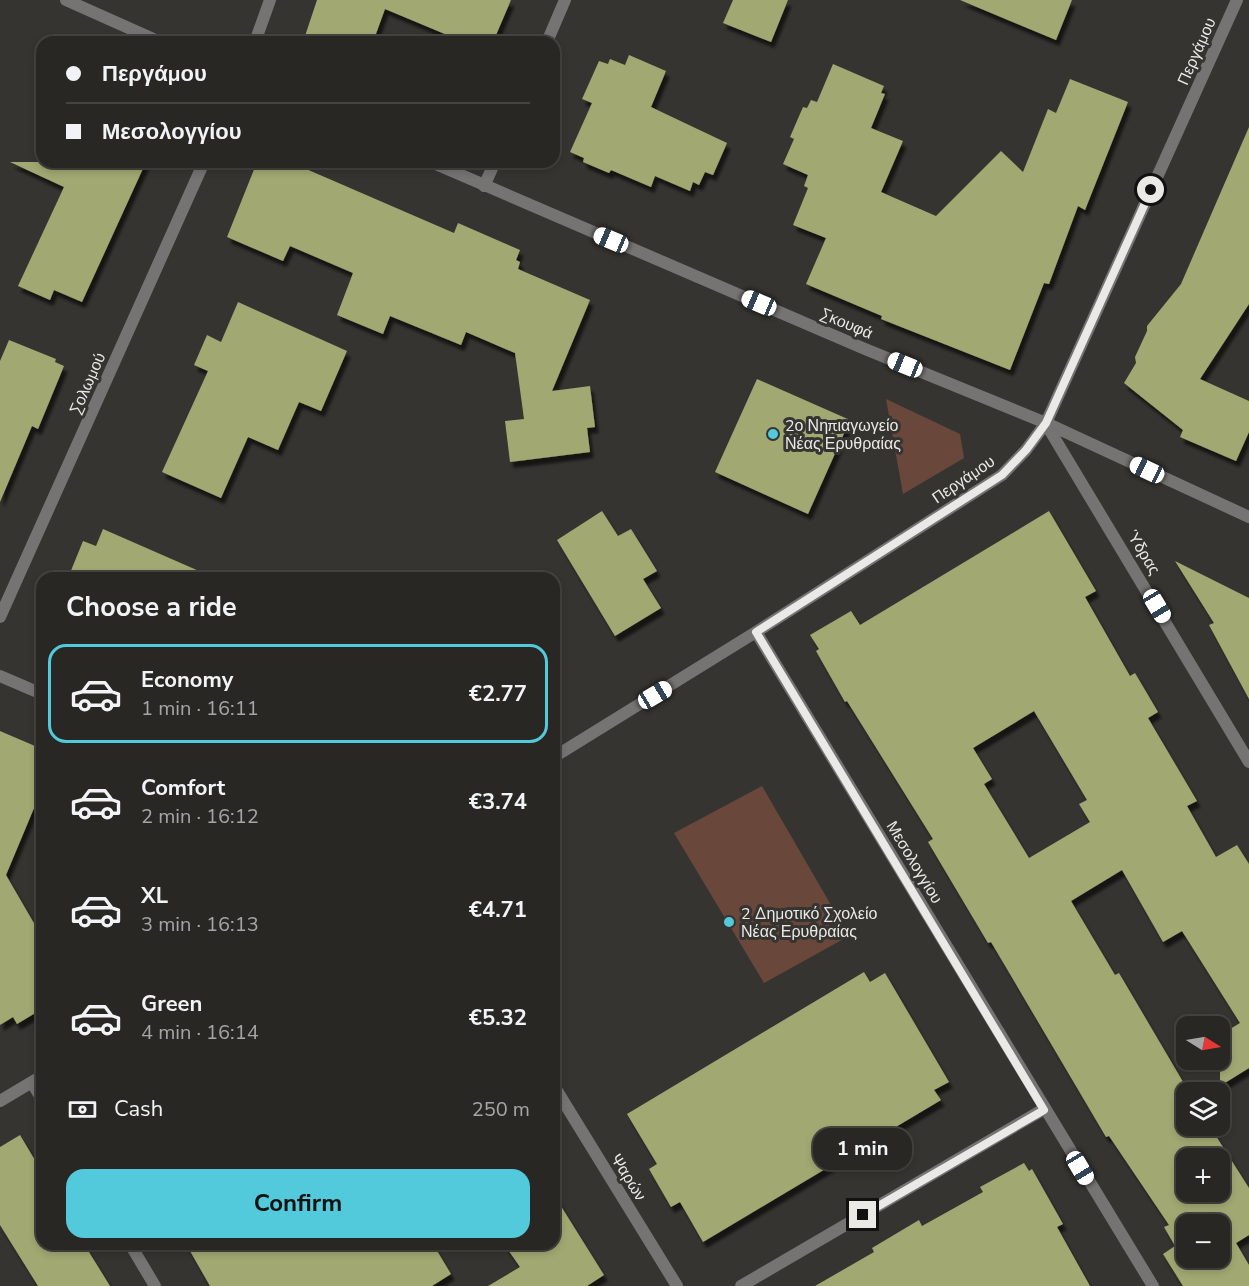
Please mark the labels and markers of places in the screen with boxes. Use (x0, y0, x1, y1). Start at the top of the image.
place label: 2ο Νηπιαγωγείο Νέας Ερυθραίας (785, 415, 901, 455)
marker: 2ο Νηπιαγωγείο Νέας Ερυθραίας (766, 427, 780, 441)
place label: 2 Δημοτικό Σχολείο Νέας Ερυθραίας (741, 903, 877, 943)
marker: 2 Δημοτικό Σχολείο Νέας Ερυθραίας (722, 915, 736, 929)

